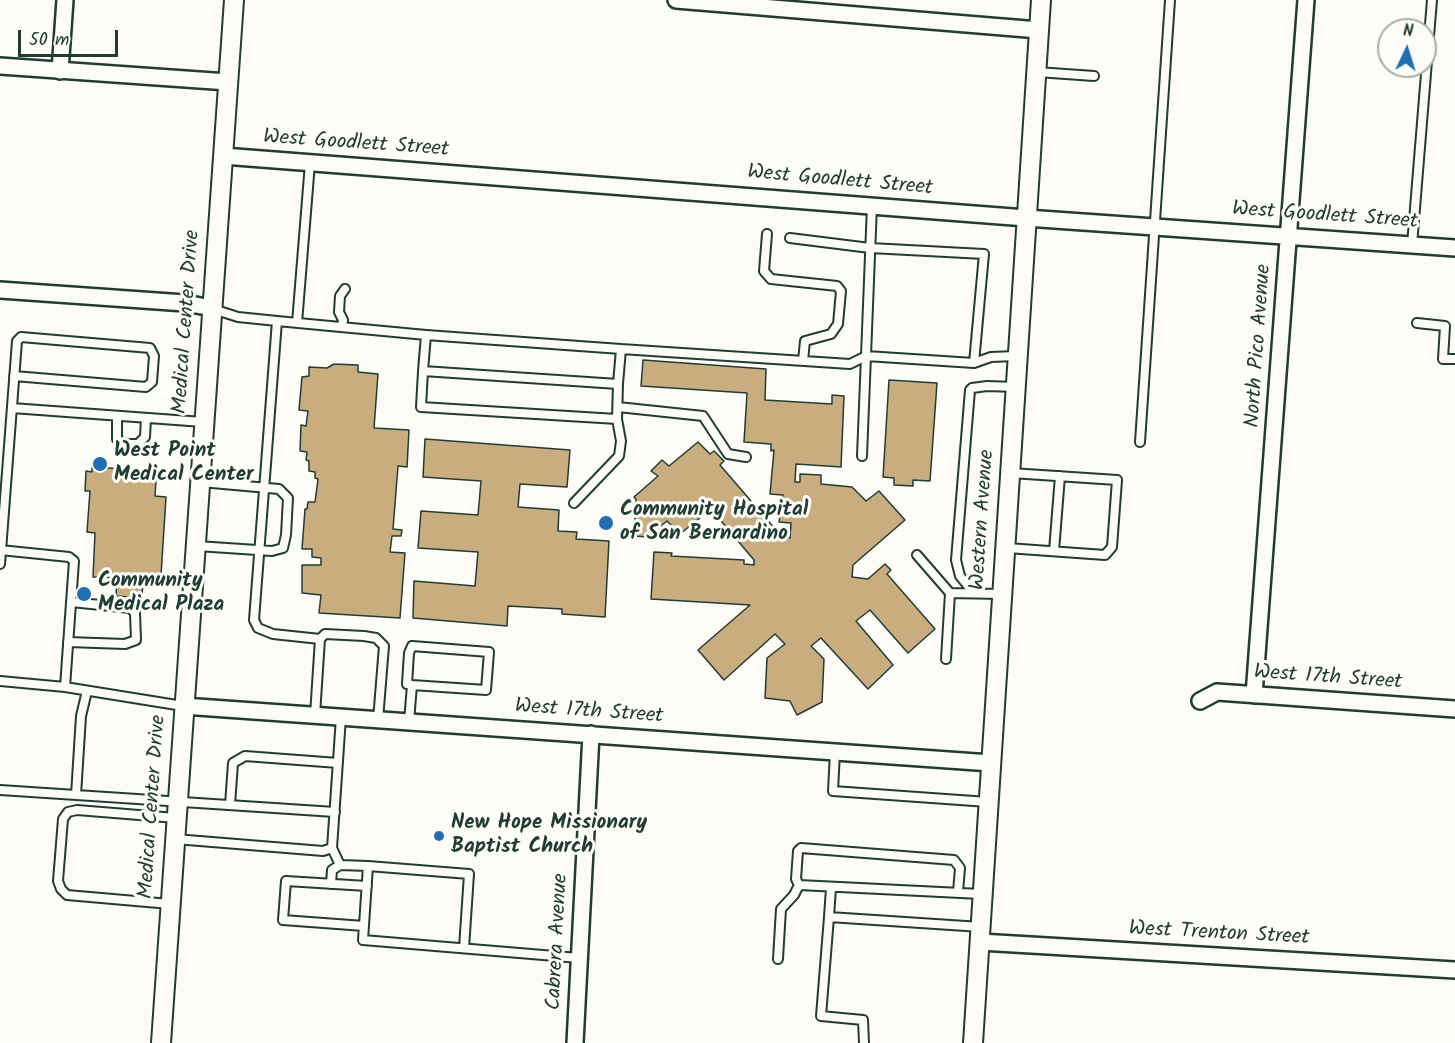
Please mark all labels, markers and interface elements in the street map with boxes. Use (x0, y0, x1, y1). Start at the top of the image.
scale bar (21, 18, 122, 56)
north arrow (1377, 18, 1437, 78)
text: N (1402, 19, 1414, 44)
text: 50 m (29, 26, 69, 55)
street label: West Goodlett Street (262, 126, 450, 164)
street label: West Goodlett Street (746, 161, 934, 203)
street label: West Goodlett Street (1231, 198, 1419, 236)
street label: Medical Center Drive (169, 229, 207, 415)
street label: North Pico Avenue (1242, 263, 1278, 429)
place label: West Point Medical Center (114, 439, 254, 489)
street label: Western Avenue (967, 449, 1001, 591)
marker: West Point Medical Center (91, 455, 109, 473)
place label: Community Hospital of San Bernardino (620, 498, 808, 548)
marker: Community Hospital of San Bernardino (597, 514, 615, 532)
place label: Community Medical Plaza (98, 569, 224, 619)
marker: Community Medical Plaza (75, 585, 93, 603)
street label: West 17th Street (1253, 661, 1403, 697)
street label: West 17th Street (514, 695, 664, 731)
street label: Medical Center Drive (135, 714, 173, 900)
place label: New Hope Missionary Baptist Church (451, 811, 647, 861)
marker: New Hope Missionary Baptist Church (432, 829, 446, 843)
street label: Cabrera Avenue (543, 873, 575, 1011)
street label: West Trenton Street (1128, 918, 1310, 952)

